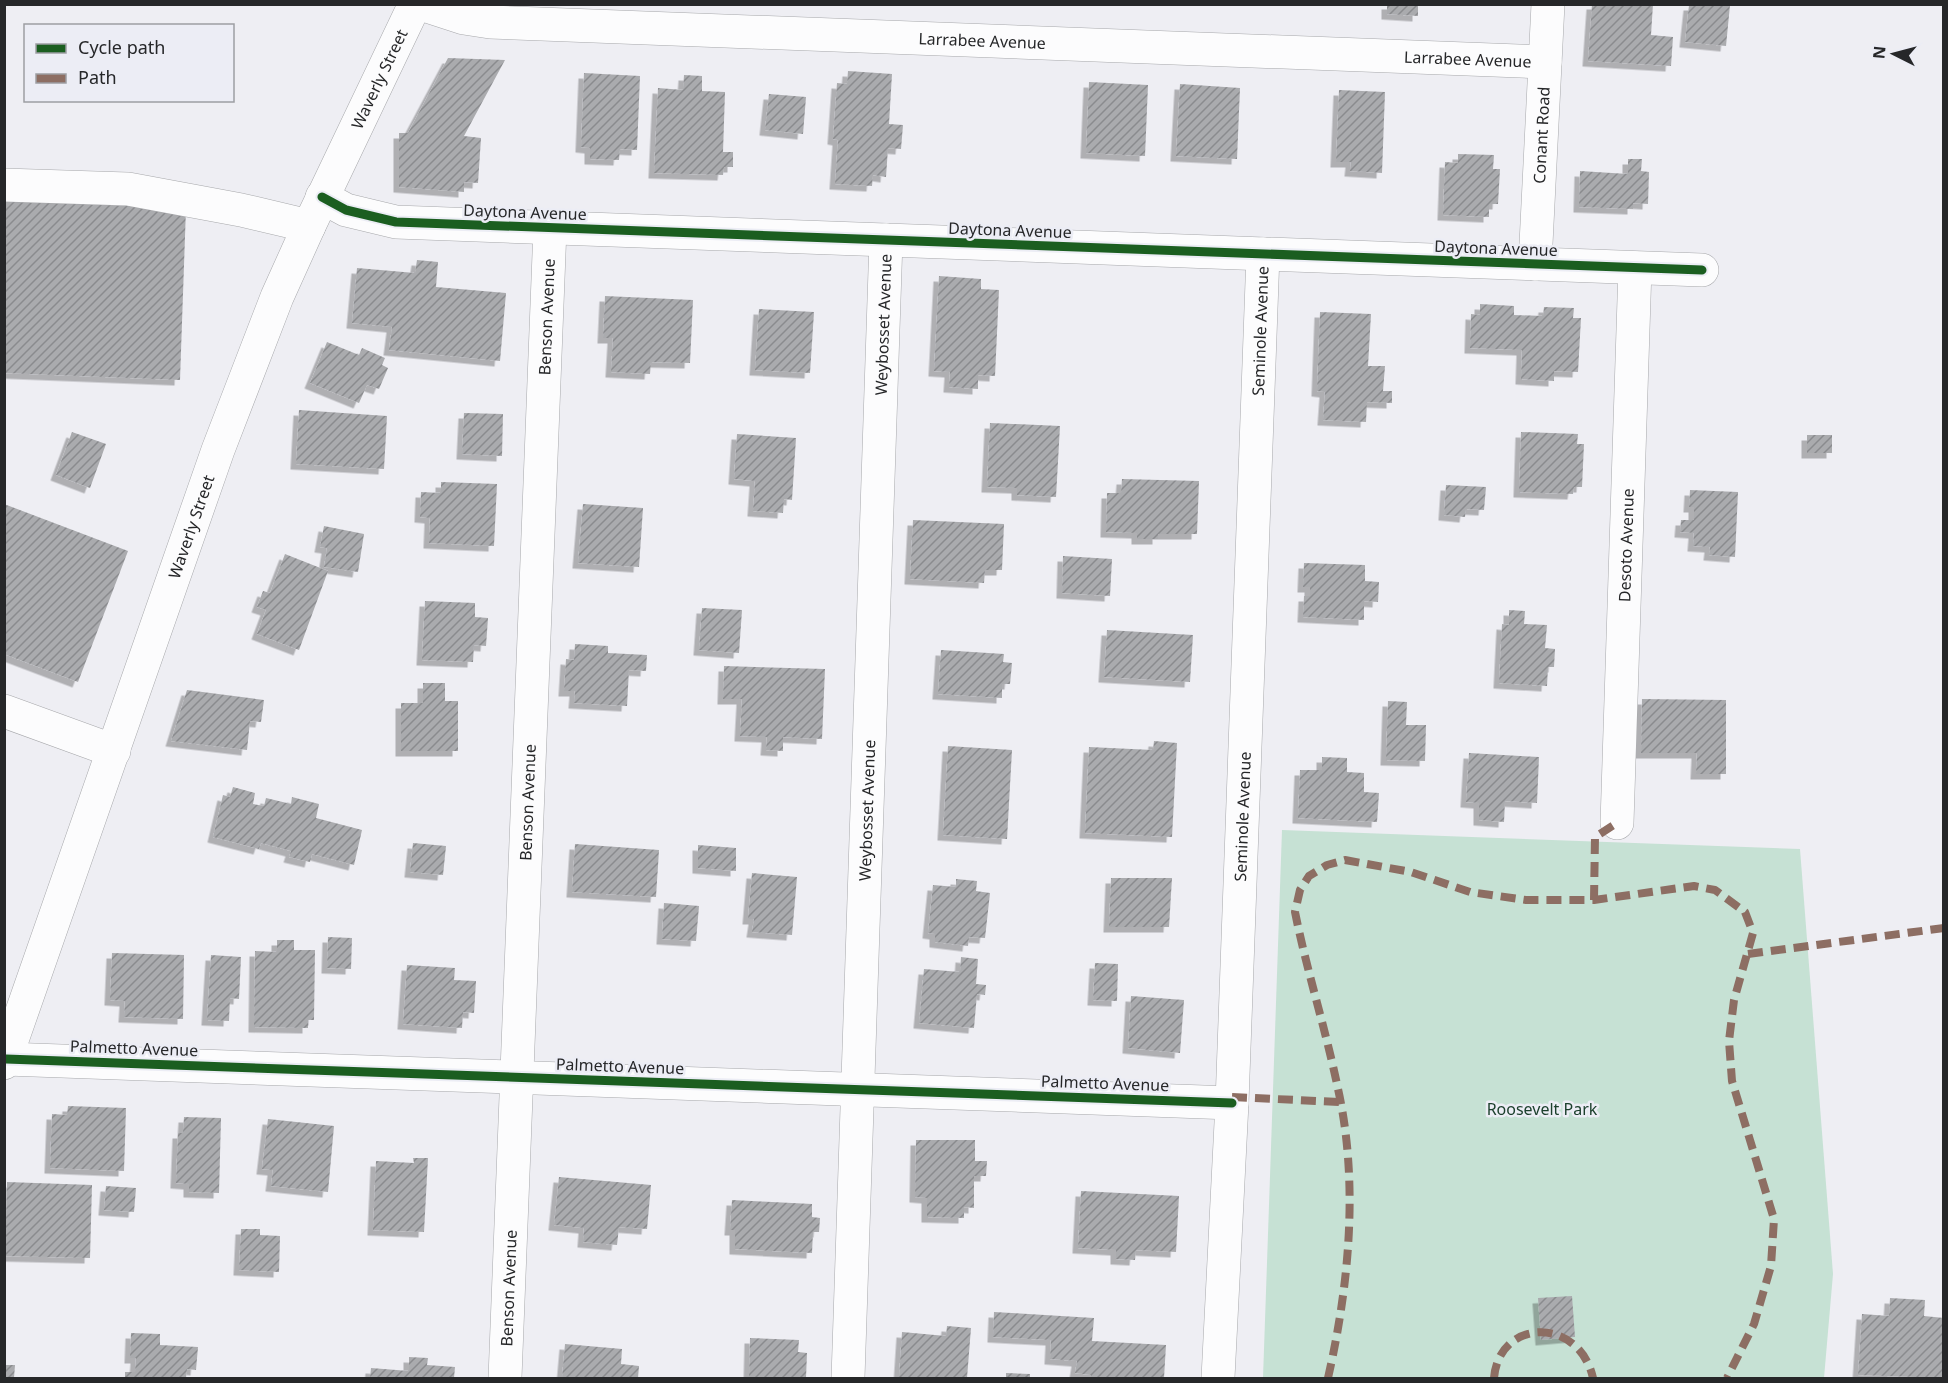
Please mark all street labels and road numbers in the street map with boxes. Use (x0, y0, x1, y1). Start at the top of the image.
street label: Waverly Street (346, 25, 413, 133)
street label: Larrabee Avenue (918, 27, 1046, 54)
street label: Larrabee Avenue (1404, 46, 1532, 72)
street label: Conant Road (1528, 86, 1555, 184)
street label: Daytona Avenue (463, 199, 587, 225)
street label: Daytona Avenue (948, 217, 1072, 243)
street label: Daytona Avenue (1434, 235, 1558, 261)
street label: Weybosset Avenue (870, 253, 897, 396)
street label: Benson Avenue (533, 258, 560, 376)
street label: Seminole Avenue (1247, 265, 1274, 396)
street label: Waverly Street (163, 472, 220, 582)
street label: Desoto Avenue (1613, 488, 1639, 602)
street label: Weybosset Avenue (854, 739, 880, 881)
street label: Benson Avenue (514, 744, 541, 861)
street label: Seminole Avenue (1229, 751, 1256, 882)
street label: Palmetto Avenue (69, 1035, 199, 1061)
street label: Palmetto Avenue (555, 1053, 685, 1079)
street label: Palmetto Avenue (1040, 1070, 1170, 1096)
street label: Benson Avenue (495, 1229, 522, 1347)

